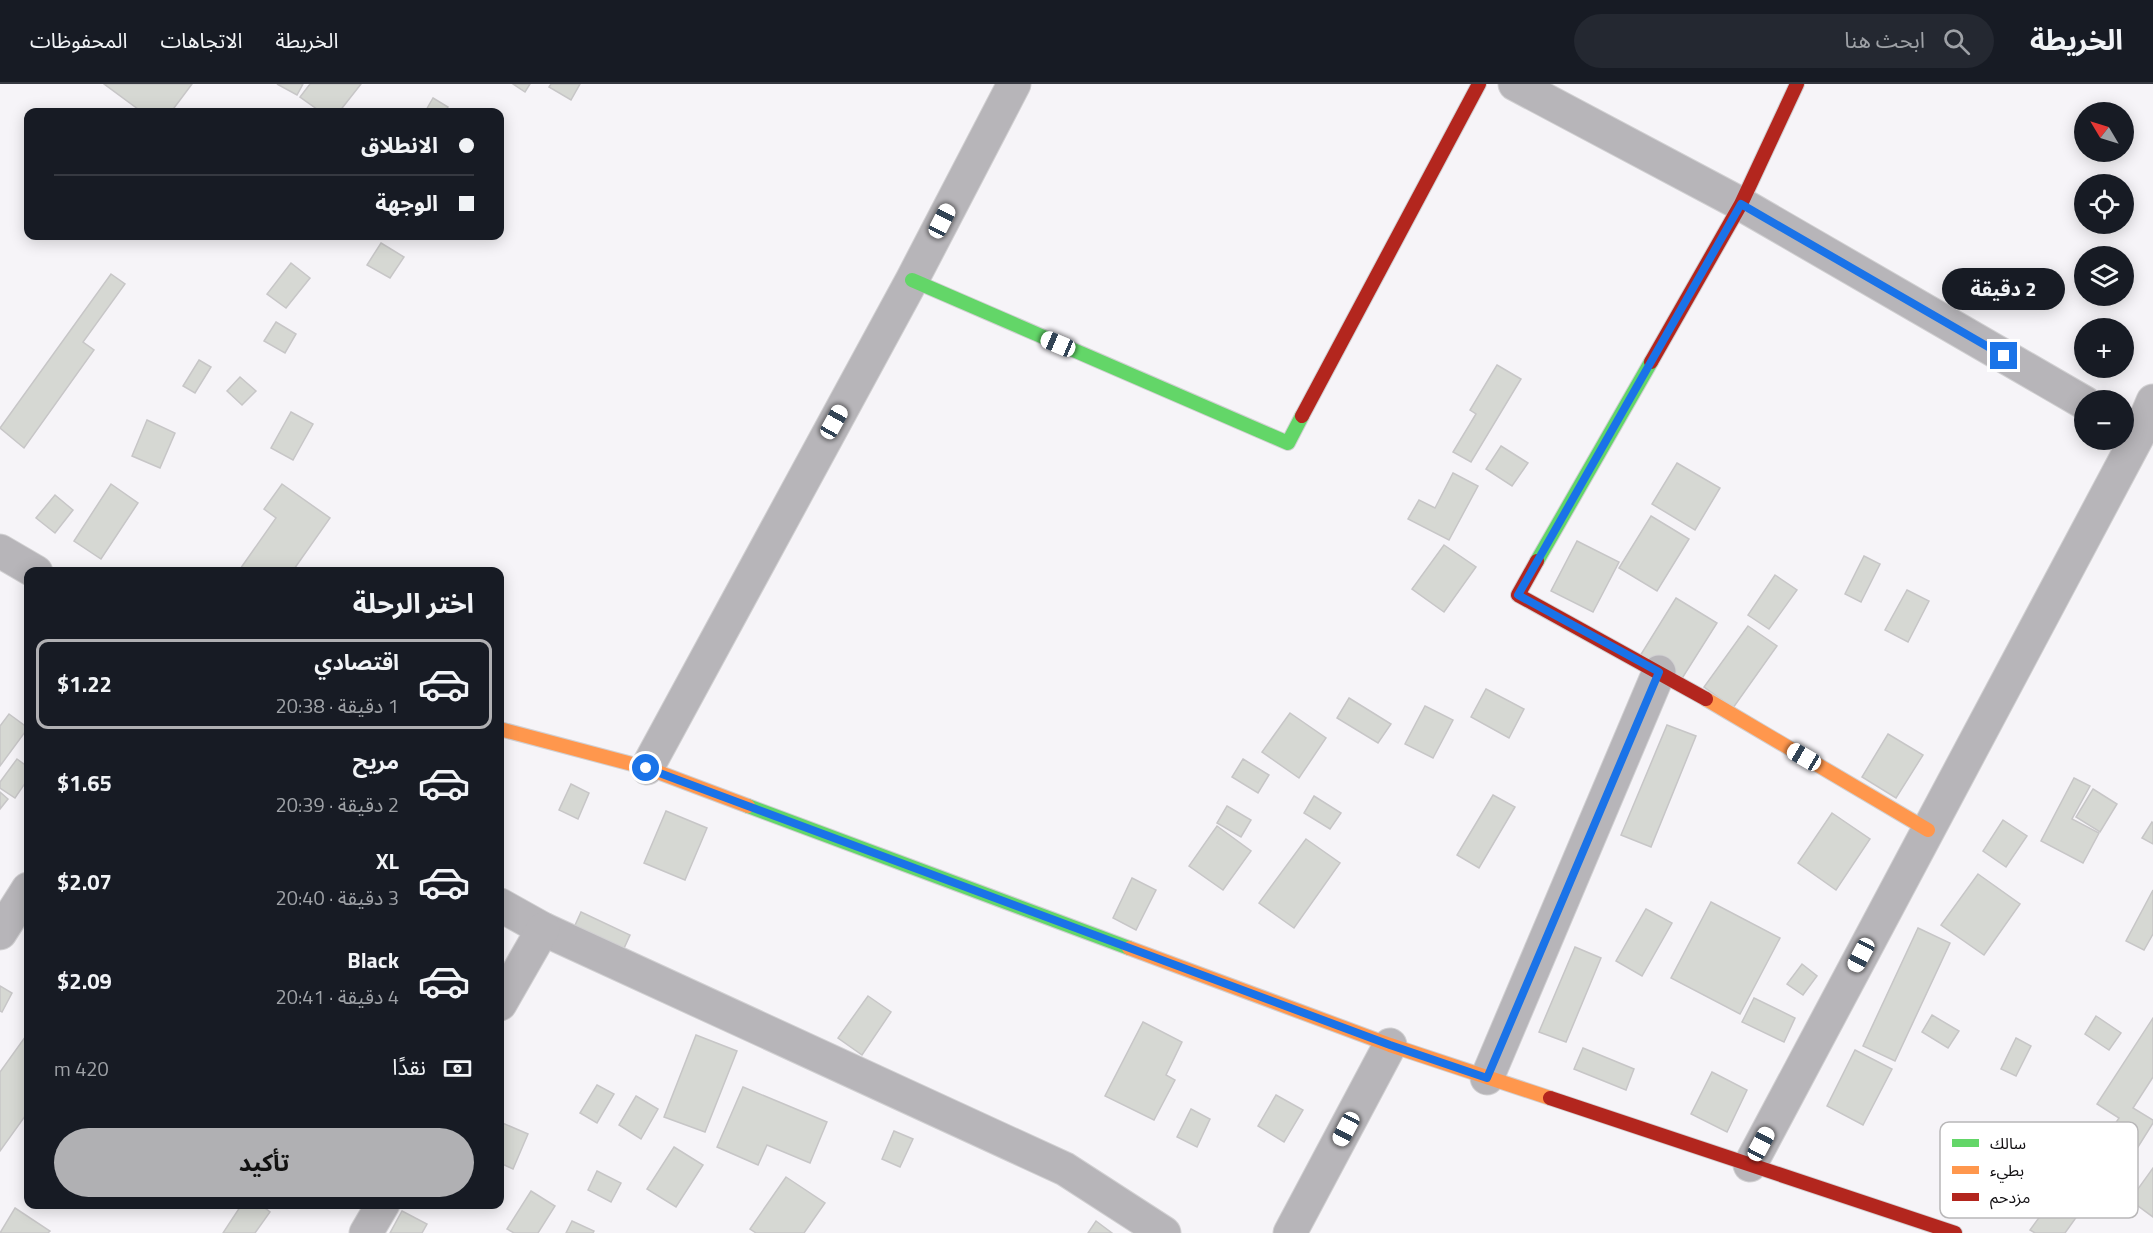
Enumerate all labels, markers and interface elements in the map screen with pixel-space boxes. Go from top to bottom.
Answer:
search box [1574,14,1994,68]
text: الخريطة [2030,18,2123,61]
text: ابحث هنا [1844,23,1925,57]
text: المحفوظات [30,24,127,56]
text: الاتجاهات [160,24,242,56]
text: الخريطة [275,24,338,56]
icon: search [1940,25,1973,58]
north arrow [2074,102,2134,162]
map controls [2074,102,2134,450]
text: الانطلاق [361,128,438,162]
button: locate [2074,174,2134,234]
text: الوجهة [375,186,438,220]
car [926,201,958,241]
button: layers [2074,246,2134,306]
callout: 2 دقيقة [1942,269,2066,311]
text: 2 دقيقة [1971,273,2036,304]
button: + [2074,318,2134,378]
car [1038,329,1078,359]
route end [1990,342,2017,369]
button: − [2074,390,2134,450]
car [817,402,851,442]
text: اختر الرحلة [353,582,474,623]
text: اقتصادي [314,645,399,679]
icon: car [417,657,471,711]
text: $1.22 [57,667,112,701]
text: 1 دقيقة · 20:38 [276,690,399,721]
car [1784,740,1824,774]
text: مريح [353,744,399,778]
route start [632,754,659,781]
icon: car [417,756,471,810]
text: $1.65 [57,766,112,800]
text: 2 دقيقة · 20:39 [276,789,399,820]
text: XL [376,844,399,878]
icon: car [417,855,471,909]
text: $2.07 [57,865,112,899]
text: 3 دقيقة · 20:40 [276,882,399,913]
car [1845,935,1877,975]
text: Black [347,943,399,977]
icon: car [417,954,471,1008]
text: $2.09 [57,964,112,998]
text: 4 دقيقة · 20:41 [276,981,399,1012]
text: نقدًا [392,1050,426,1084]
icon: cash [441,1052,474,1085]
text: 420 m [54,1053,109,1084]
car [1330,1109,1362,1149]
legend [1940,1122,2138,1218]
car [1745,1124,1777,1164]
button: تأكيد [54,1128,474,1197]
text: سالك [1990,1131,2026,1155]
text: بطيء [1990,1158,2024,1183]
text: مزدحم [1990,1185,2030,1210]

